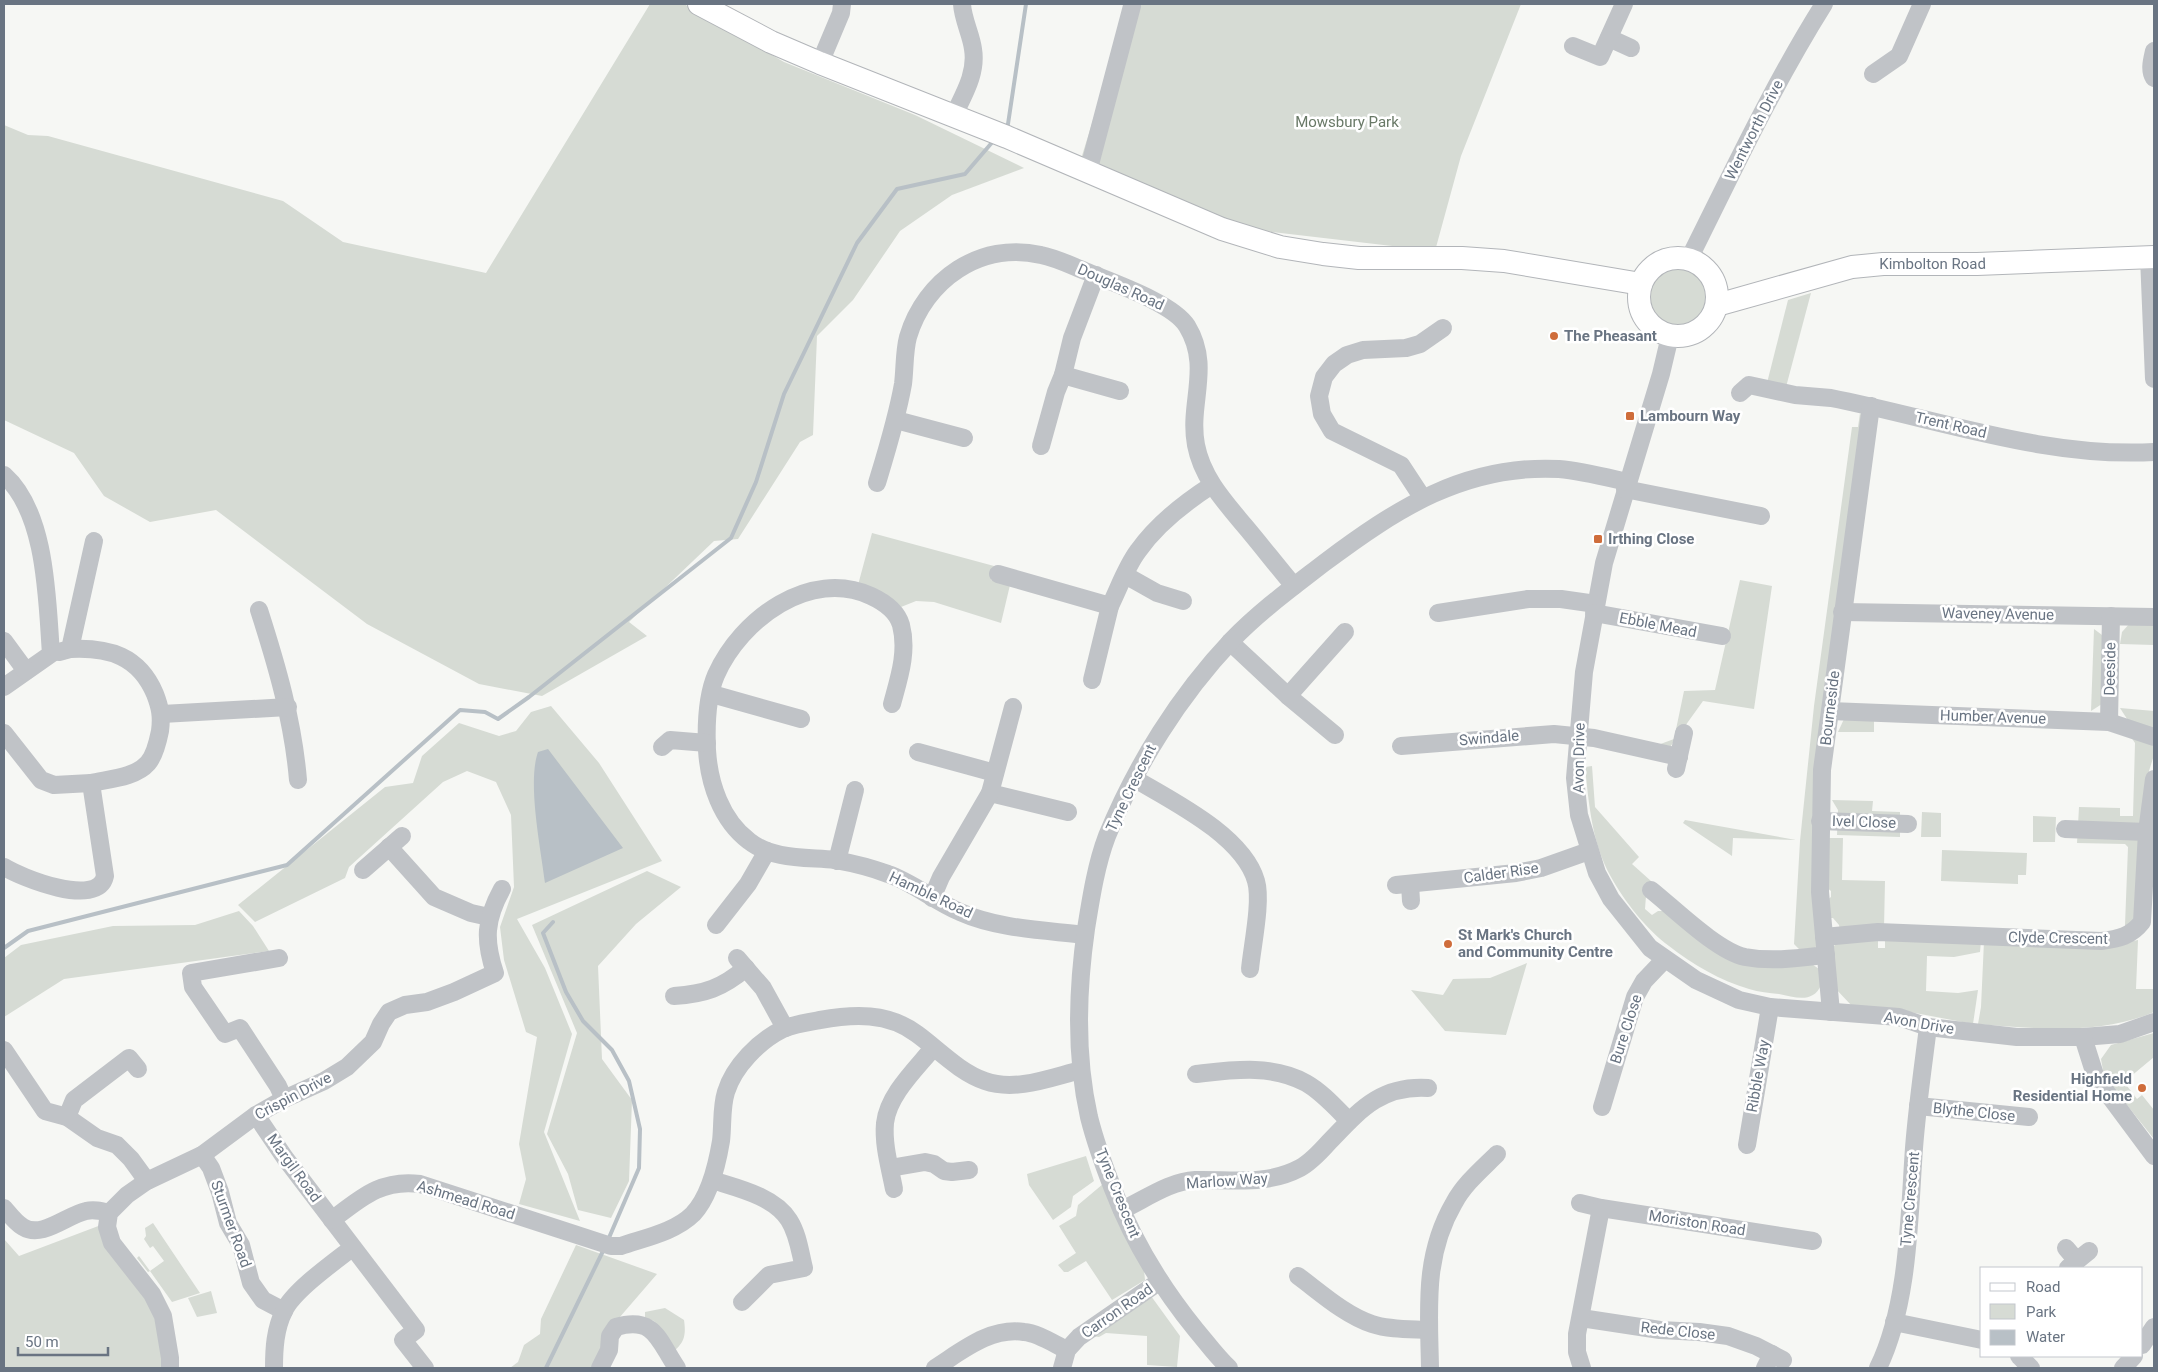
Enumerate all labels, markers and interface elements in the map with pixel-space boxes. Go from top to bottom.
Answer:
street label: Wentworth Drive [1721,77,1787,183]
park label: Mowsbury Park [1295,113,1399,131]
street label: Kimbolton Road [1879,255,1986,273]
street label: Douglas Road [1075,260,1167,314]
place label: The Pheasant [1564,327,1657,345]
marker: The Pheasant [1548,330,1560,342]
place label: Lambourn Way [1640,407,1741,425]
street label: Trent Road [1914,408,1988,442]
marker: Lambourn Way [1624,410,1636,422]
place label: Irthing Close [1608,530,1694,548]
marker: Irthing Close [1592,533,1604,545]
street label: Waveney Avenue [1942,604,2054,624]
street label: Ebble Mead [1618,609,1698,641]
street label: Deeside [2101,642,2119,696]
street label: Bourneside [1816,669,1844,746]
street label: Humber Avenue [1940,706,2047,728]
street label: Avon Drive [1569,722,1589,794]
street label: Swindale [1458,726,1520,750]
street label: Tyne Crescent [1102,741,1160,835]
street label: Ivel Close [1832,812,1896,832]
street label: Calder Rise [1462,859,1540,887]
street label: Hamble Road [886,868,976,922]
place label: St Mark's Church and Community Centre [1458,926,1613,961]
street label: Clyde Crescent [2008,928,2108,948]
marker: St Mark's Church and Community Centre [1442,938,1454,950]
street label: Bure Close [1606,992,1646,1066]
street label: Avon Drive [1883,1008,1955,1038]
street label: Ribble Way [1743,1038,1773,1114]
street label: Crispin Drive [252,1068,334,1124]
place label: Highfield Residential Home [2013,1070,2132,1105]
marker: Highfield Residential Home [2136,1082,2148,1094]
street label: Blythe Close [1932,1099,2016,1125]
street label: Margil Road [263,1130,325,1206]
street label: Tyne Crescent [1092,1146,1144,1240]
street label: Tyne Crescent [1897,1151,1923,1247]
street label: Marlow Way [1186,1169,1268,1193]
street label: Ashmead Road [415,1177,517,1223]
street label: Sturmer Road [207,1178,255,1270]
street label: Moriston Road [1647,1206,1747,1240]
legend [1980,1267,2143,1357]
text: Road [2026,1278,2060,1296]
street label: Carron Road [1078,1280,1156,1342]
text: Park [2026,1303,2057,1321]
street label: Rede Close [1640,1318,1716,1344]
scale bar [18,1324,108,1356]
text: Water [2026,1328,2065,1346]
text: 50 m [25,1333,59,1351]

